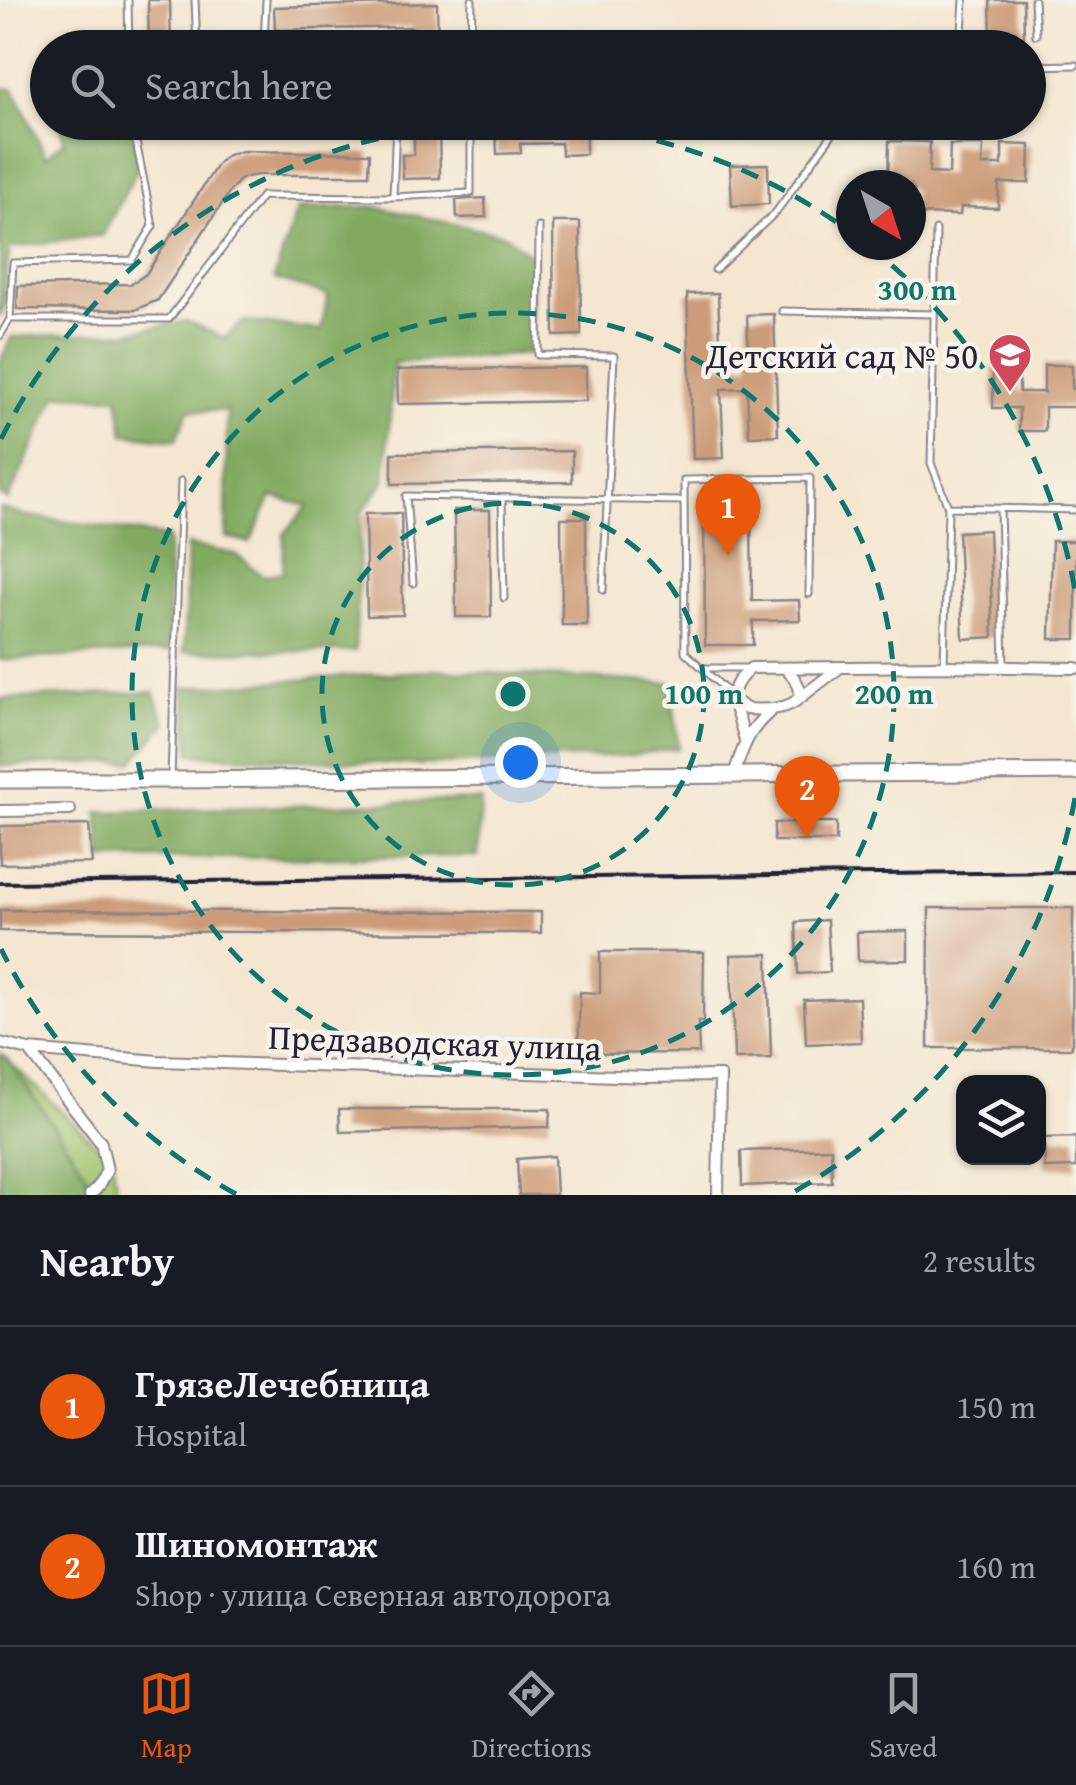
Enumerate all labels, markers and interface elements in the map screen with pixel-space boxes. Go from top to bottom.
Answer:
search box [30,30,1046,140]
text: Search here [145,57,333,113]
icon: search [65,58,120,113]
north arrow [836,170,926,260]
text: 300 m [878,267,957,311]
place label: Детский сад № 50 [705,330,978,381]
school or university icon: Детский сад № 50 [987,332,1033,393]
pin: 1 [696,474,760,556]
text: 100 m [665,671,744,715]
text: 200 m [855,671,934,715]
centre of rings [495,676,531,712]
your location [495,737,546,788]
pin: 2 [774,756,840,838]
street label: Предзаводская улица [268,1011,603,1073]
map controls [956,1075,1046,1165]
button: layers [956,1075,1046,1165]
text: Nearby [40,1230,174,1291]
text: 2 results [923,1237,1036,1284]
text: ГрязеЛечебница [135,1355,430,1411]
text: 1 [64,1383,81,1430]
text: 150 m [957,1383,1036,1430]
text: Hospital [135,1411,247,1458]
text: Шиномонтаж [135,1515,378,1571]
text: 2 [64,1543,81,1590]
text: 160 m [957,1543,1036,1590]
text: Shop · улица Северная автодорога [135,1571,611,1618]
tab: Map [139,1666,194,1767]
tab: Directions [471,1666,592,1767]
tab: Saved [869,1666,937,1767]

